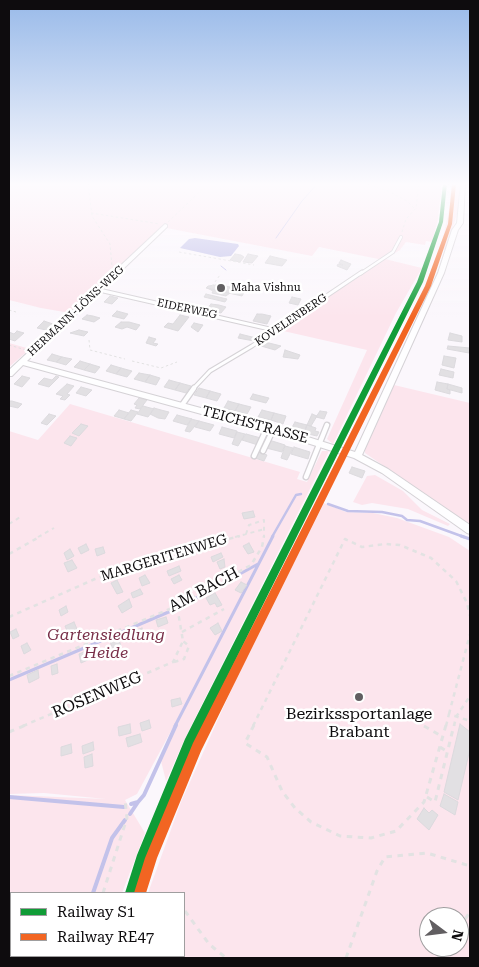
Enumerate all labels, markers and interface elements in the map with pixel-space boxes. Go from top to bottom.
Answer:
street label: HERMANN-LÖNS-WEG [25,263,127,359]
place label: Maha Vishnu [231,281,301,295]
marker: Maha Vishnu [215,282,227,294]
street label: KOVELENBERG [253,291,329,349]
street label: EIDERWEG [156,296,218,322]
street label: TEICHSTRASSE [200,403,310,447]
street label: MARGERITENWEG [99,531,229,585]
street label: AM BACH [166,564,242,616]
park label: Gartensiedlung Heide [47,625,165,663]
street label: ROSENWEG [49,668,145,722]
marker: Bezirkssportanlage Brabant [353,691,365,703]
place label: Bezirkssportanlage Brabant [286,704,432,742]
legend [10,892,185,957]
text: Railway S1 [57,903,135,921]
north arrow [419,907,469,957]
text: Railway RE47 [57,928,154,946]
text: N [448,928,467,943]

